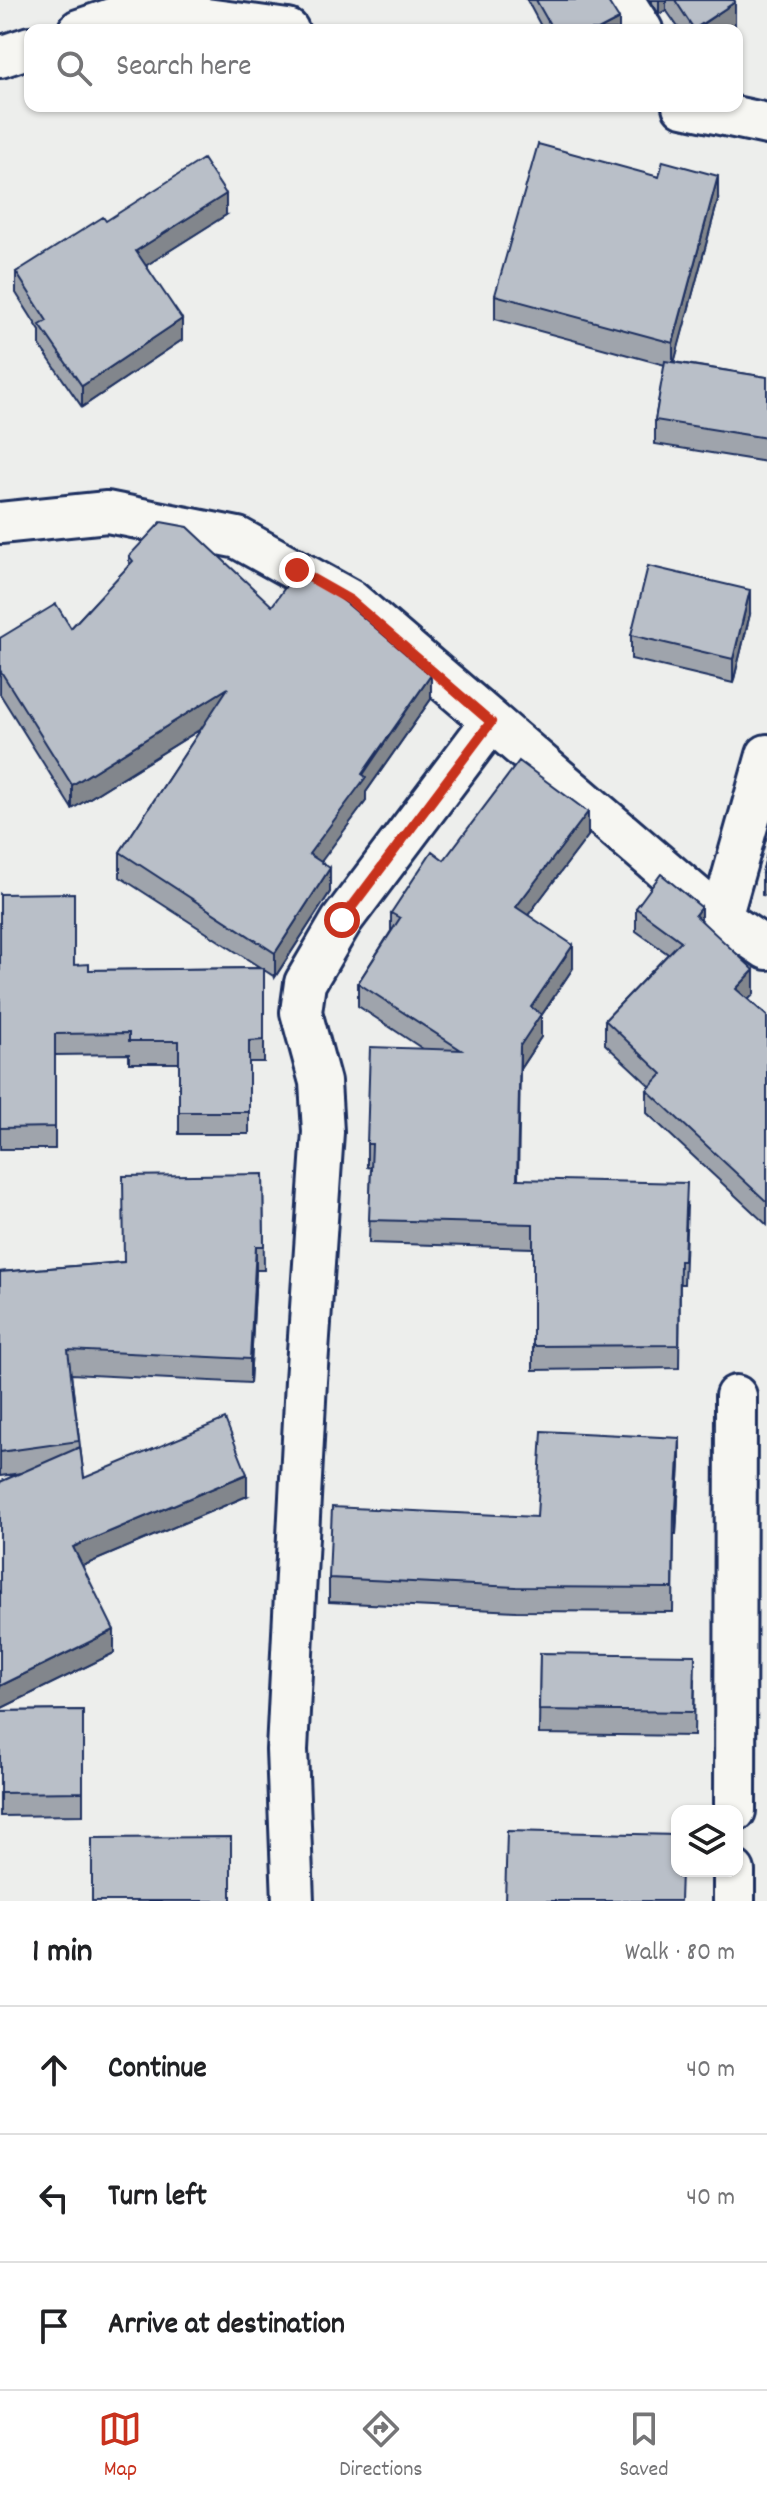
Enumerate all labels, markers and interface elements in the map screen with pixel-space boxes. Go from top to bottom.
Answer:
search box [24,24,743,112]
icon: search [52,46,96,90]
text: Search here [116,47,252,90]
route end [279,552,315,588]
route start [324,902,360,938]
map controls [671,1805,743,1877]
button: layers [671,1805,743,1877]
text: 1 min [32,1929,93,1978]
text: Walk · 80 m [625,1935,735,1972]
icon: ahead [32,2048,76,2092]
text: Continue [108,2049,207,2092]
text: 40 m [686,2052,735,2089]
icon: left [32,2176,76,2220]
text: Turn left [108,2177,207,2220]
text: 40 m [686,2180,735,2217]
icon: arrive [32,2304,76,2348]
text: Arrive at destination [108,2305,345,2348]
tab: Map [98,2407,142,2486]
tab: Directions [339,2407,423,2486]
tab: Saved [619,2407,669,2486]

